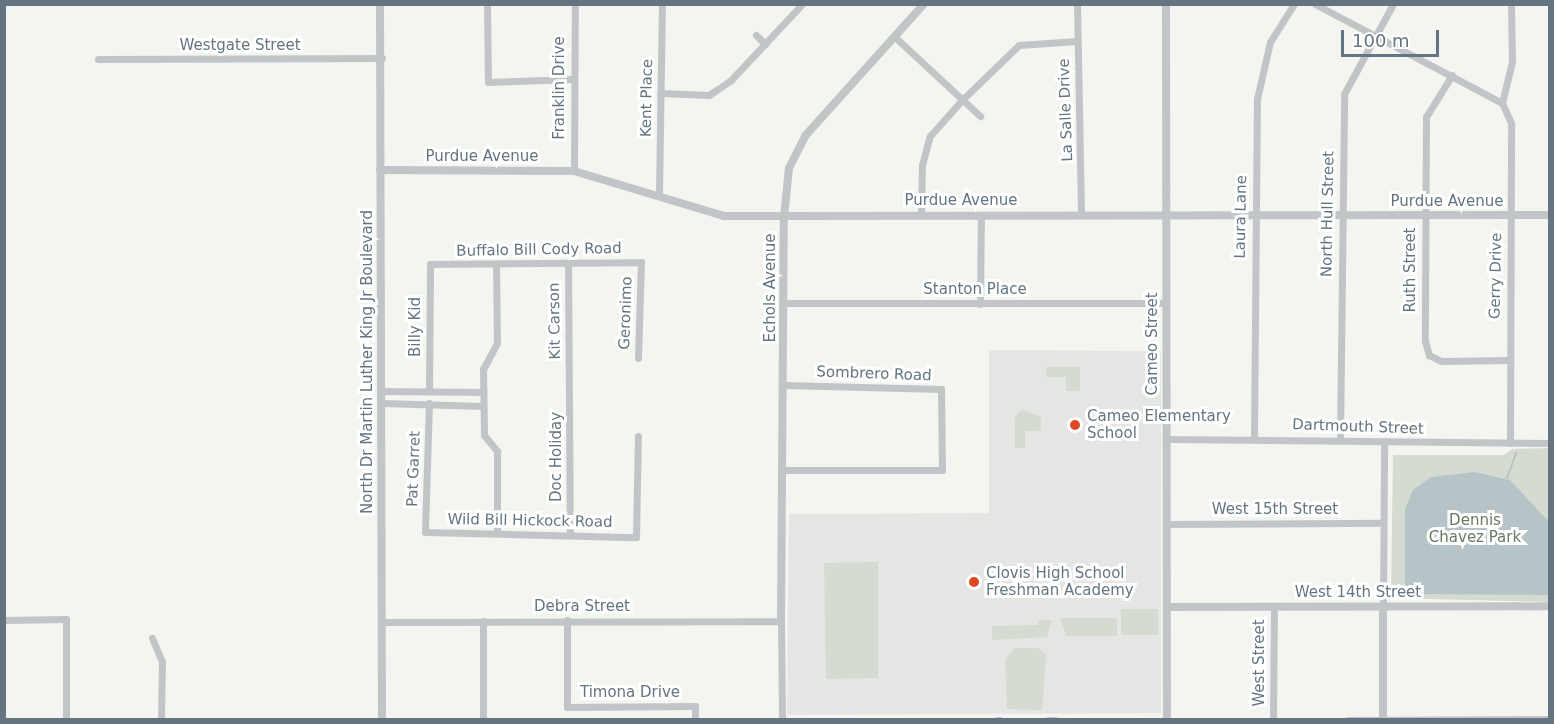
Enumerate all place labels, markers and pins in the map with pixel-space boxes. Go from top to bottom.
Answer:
place label: Cameo Elementary School [1087,407,1231,442]
marker: Cameo Elementary School [1068,418,1082,432]
place label: Clovis High School Freshman Academy [986,564,1134,599]
marker: Clovis High School Freshman Academy [967,575,981,589]

